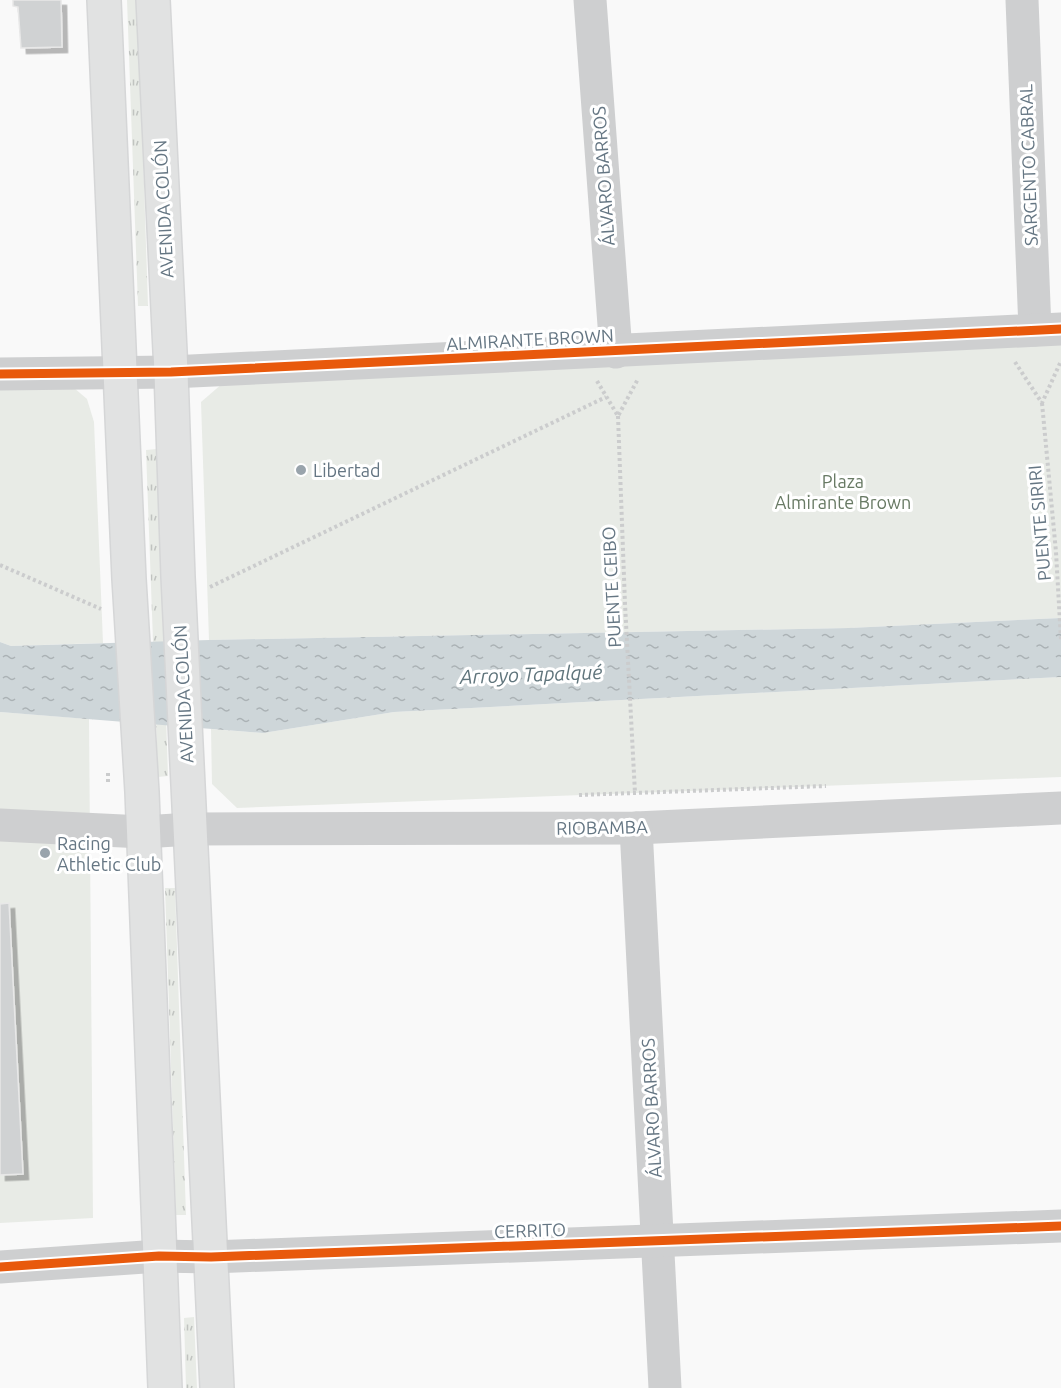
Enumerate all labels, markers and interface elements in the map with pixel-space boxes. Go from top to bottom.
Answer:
street label: SARGENTO CABRAL [1015,84,1041,246]
street label: ÁLVARO BARROS [587,106,618,246]
street label: AVENIDA COLÓN [148,139,177,279]
street label: ALMIRANTE BROWN [446,325,614,353]
place label: Libertad [313,460,381,480]
marker: Libertad [294,463,308,477]
street label: PUENTE SIRIRI [1024,464,1054,582]
park label: Plaza Almirante Brown [775,471,911,512]
street label: PUENTE CEIBO [598,526,624,648]
street label: AVENIDA COLÓN [168,624,197,764]
water label: Arroyo Tapalqué [458,660,603,688]
street label: RIOBAMBA [556,816,648,838]
place label: Racing Athletic Club [57,833,161,874]
marker: Racing Athletic Club [38,846,52,860]
street label: ÁLVARO BARROS [636,1038,665,1178]
street label: CERRITO [494,1219,566,1241]

